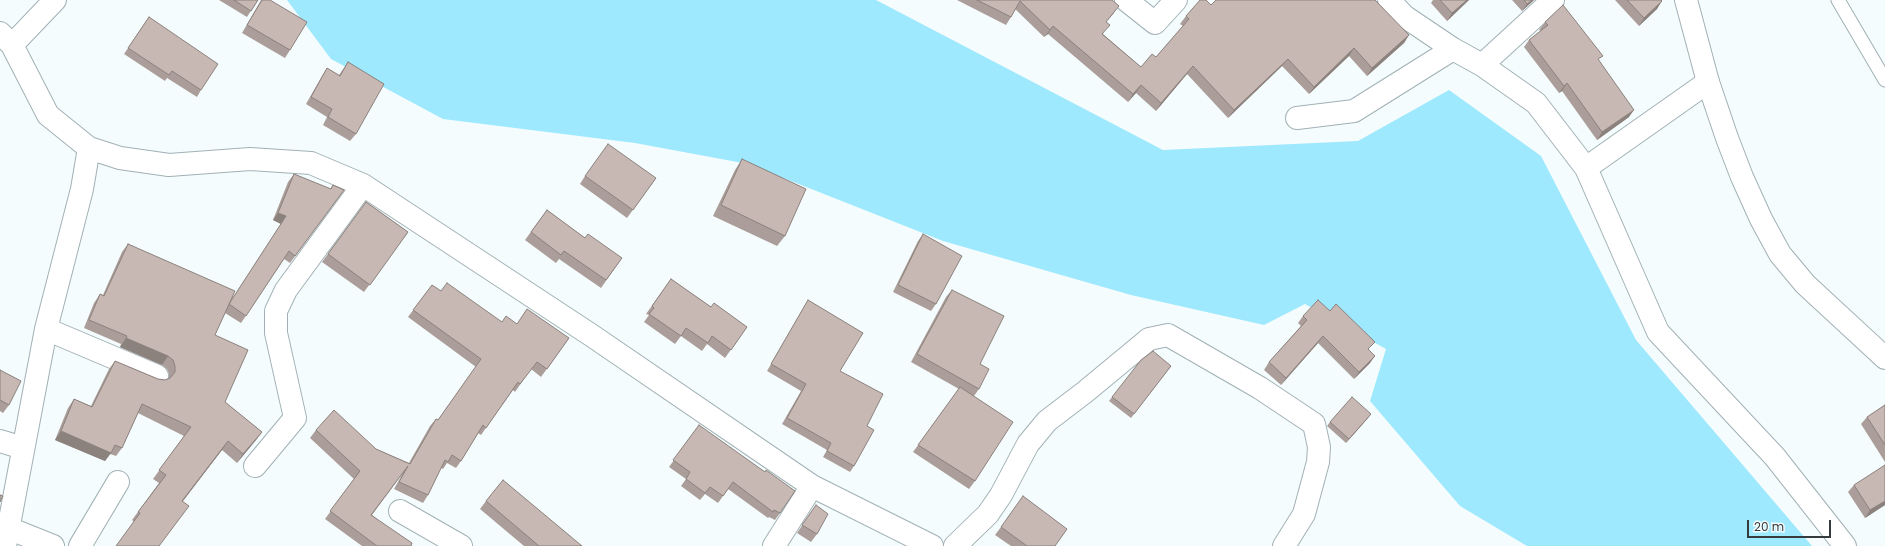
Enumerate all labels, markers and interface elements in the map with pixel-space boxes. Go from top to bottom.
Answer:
scale bar [1749,512,1833,538]
text: 20 m [1754,518,1784,535]

